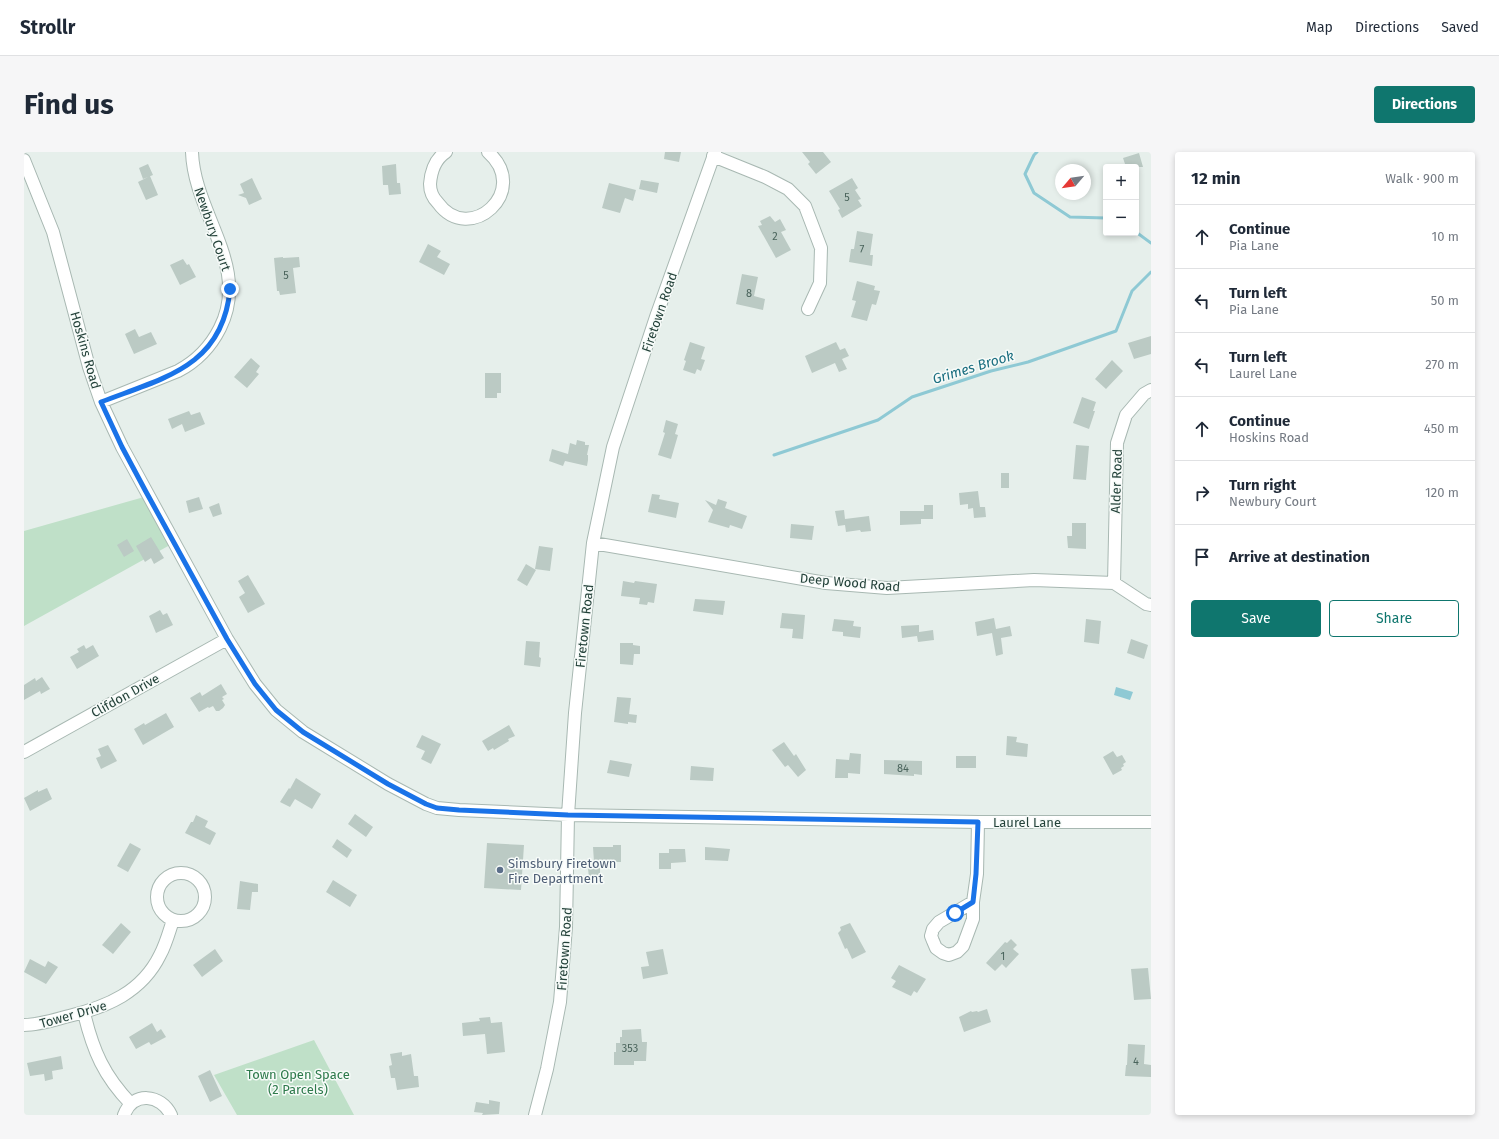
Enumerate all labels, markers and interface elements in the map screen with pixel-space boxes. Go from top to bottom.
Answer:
text: Strollr [20,16,75,39]
text: Map [1306,19,1333,36]
text: Directions [1355,19,1419,36]
text: Saved [1441,19,1479,36]
button: Directions [1374,86,1475,123]
text: Find us [24,88,114,121]
north arrow [1055,164,1091,200]
map controls [1103,164,1139,236]
button: + [1103,164,1139,200]
text: 12 min [1191,168,1241,189]
text: Walk · 900 m [1385,171,1459,186]
street label: Newbury Court [191,185,234,273]
house number: 5 [844,191,850,204]
button: − [1103,200,1139,236]
text: Continue [1229,220,1290,238]
icon: ahead [1191,226,1213,248]
text: 10 m [1432,229,1459,244]
house number: 2 [772,230,778,243]
text: Pia Lane [1229,238,1279,253]
house number: 7 [860,243,865,256]
house number: 5 [283,269,289,282]
street label: Firetown Road [639,270,680,354]
route end [221,280,239,298]
text: Turn left [1229,284,1287,302]
house number: 8 [746,287,752,300]
icon: left [1191,290,1213,312]
text: 50 m [1431,293,1459,308]
text: Pia Lane [1229,302,1279,317]
street label: Hoskins Road [67,310,104,391]
water label: Grimes Brook [930,347,1016,388]
text: Turn left [1229,348,1287,366]
icon: left [1191,354,1213,376]
text: 270 m [1425,357,1459,372]
text: Laurel Lane [1229,366,1297,381]
text: Continue [1229,412,1290,430]
icon: ahead [1191,418,1213,440]
text: 450 m [1424,421,1459,436]
text: Hoskins Road [1229,430,1309,445]
street label: Alder Road [1108,449,1125,514]
text: Turn right [1229,476,1296,494]
icon: right [1191,482,1213,504]
text: 120 m [1425,485,1459,500]
text: Newbury Court [1229,494,1316,509]
icon: arrive [1191,546,1213,568]
text: Arrive at destination [1229,548,1370,566]
street label: Deep Wood Road [799,571,901,594]
street label: Firetown Road [573,584,596,668]
button: Save [1191,600,1321,637]
button: Share [1329,600,1459,637]
street label: Clifdon Drive [88,671,162,720]
house number: 84 [897,762,909,775]
street label: Laurel Lane [993,815,1061,830]
place label: Simsbury Firetown Fire Department [508,856,616,886]
marker: Simsbury Firetown Fire Department [495,865,505,875]
route start [946,904,964,922]
street label: Firetown Road [554,907,575,991]
house number: 1 [1001,950,1005,963]
street label: Tower Drive [38,998,108,1031]
house number: 353 [622,1042,638,1055]
house number: 4 [1133,1055,1139,1068]
park label: Town Open Space (2 Parcels) [246,1067,350,1097]

